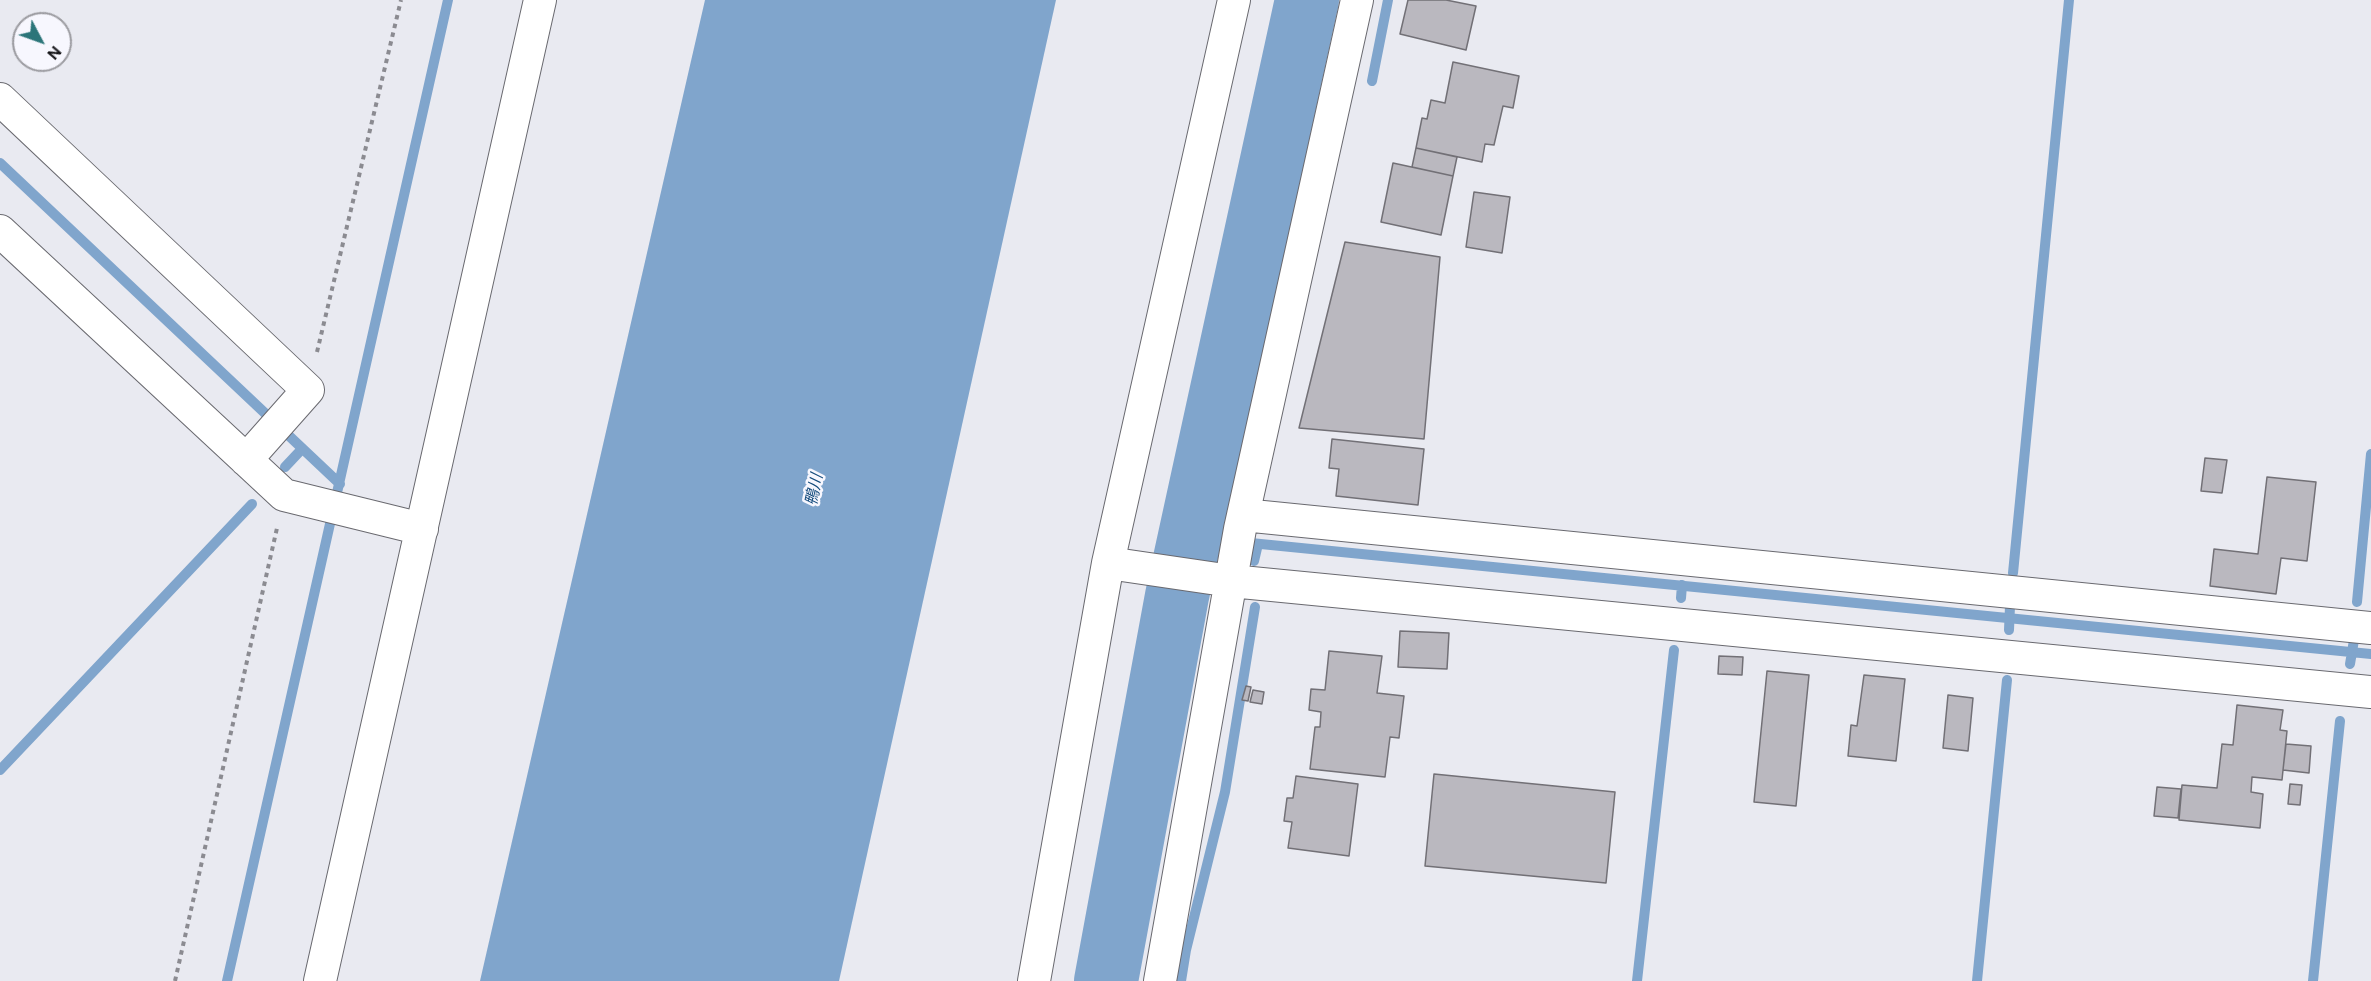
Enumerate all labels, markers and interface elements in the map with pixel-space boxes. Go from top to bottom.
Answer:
north arrow [12,12,72,72]
text: N [43,42,66,64]
water label: 鴨川 [802,472,828,508]

